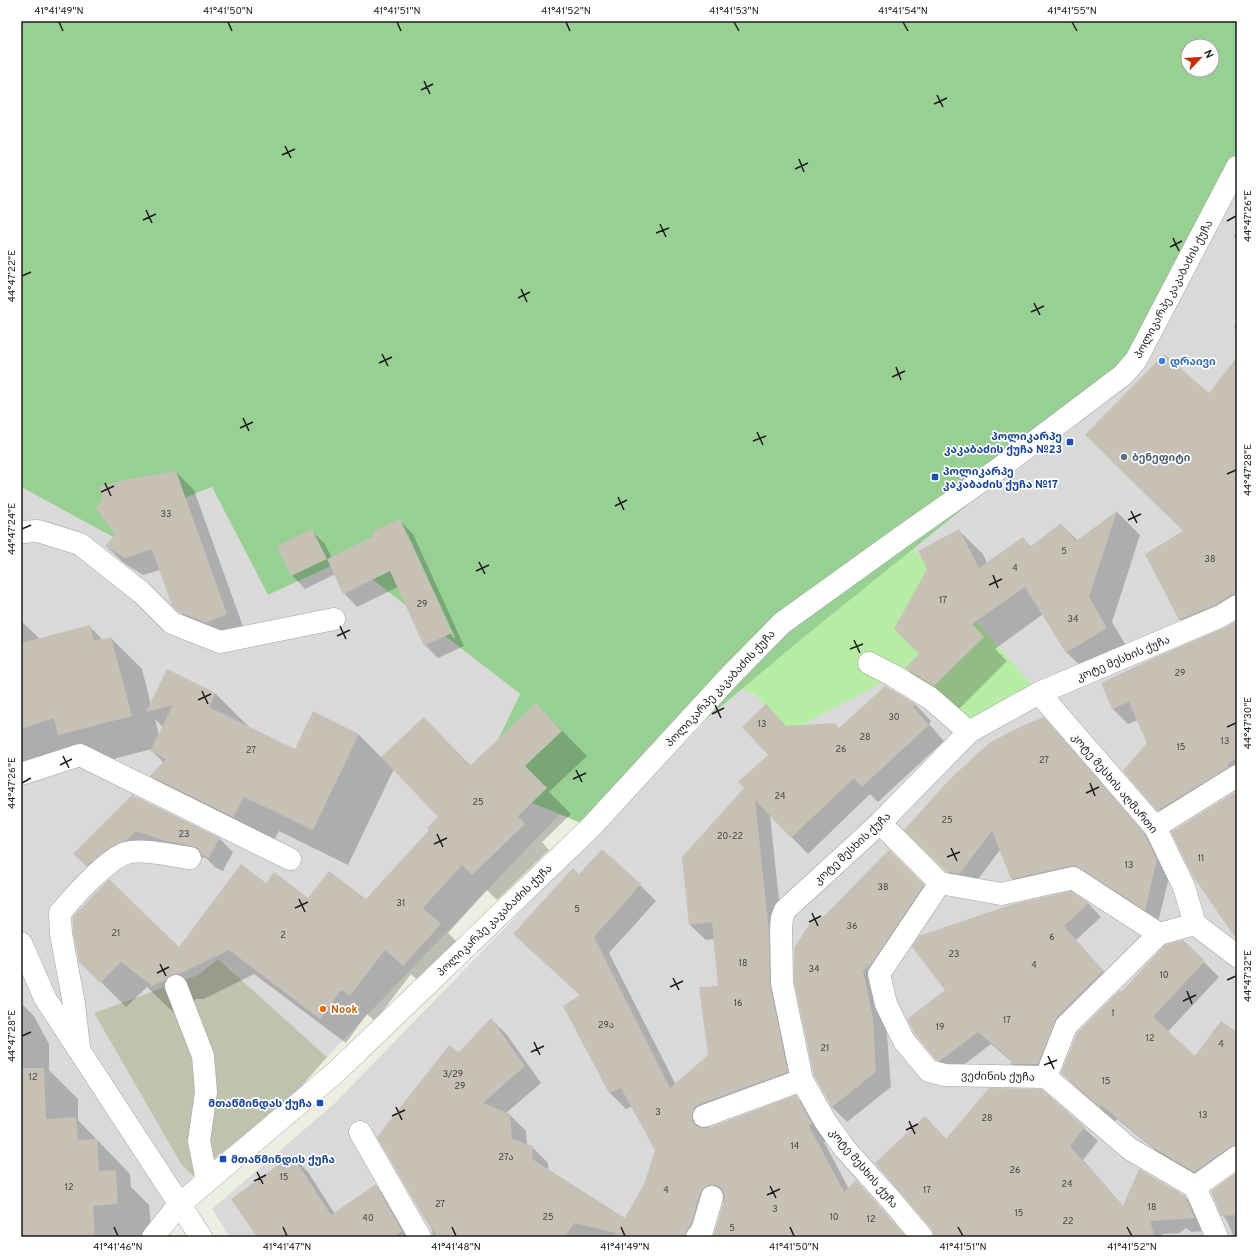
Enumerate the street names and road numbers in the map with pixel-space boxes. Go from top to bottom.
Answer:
street label: პოლიკარპე კაკაბაძის ქუჩა [1131,218,1216,361]
street label: პოლიკარპე კაკაბაძის ქუჩა [663,627,779,750]
street label: კოტე მესხის ქუჩა [1075,633,1172,685]
street label: კოტე მესხის აღმართი [1068,731,1160,837]
street label: კოტე მესხის ქუჩა [811,810,894,888]
street label: პოლიკარპე კაკაბაძის ქუჩა [434,862,555,980]
street label: ვეძინის ქუჩა [961,1069,1035,1085]
street label: კოტე მესხის ქუჩა [826,1126,901,1211]

